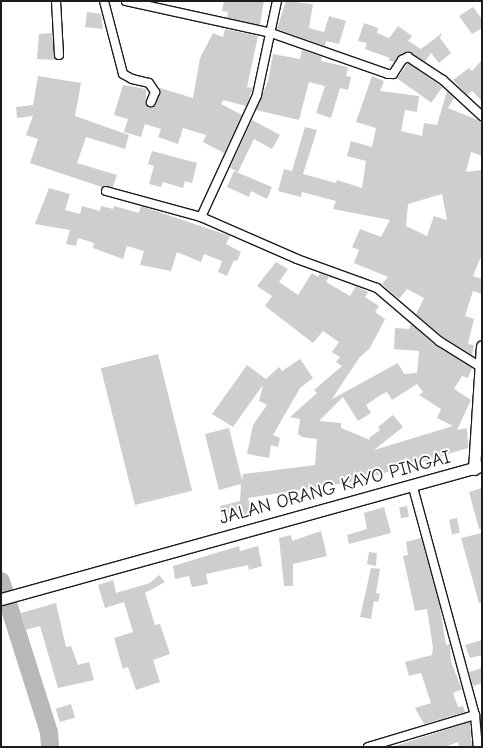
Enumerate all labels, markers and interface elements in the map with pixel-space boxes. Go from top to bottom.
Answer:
street label: JALAN ORANG KAYO PINGAI [217,446,453,530]

